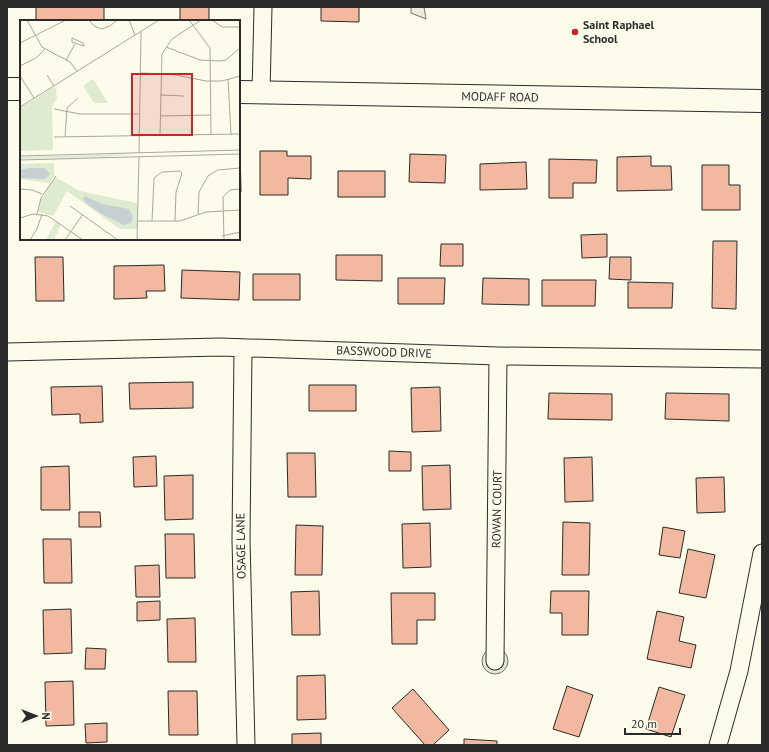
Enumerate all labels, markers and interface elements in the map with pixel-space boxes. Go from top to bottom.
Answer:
place label: Saint Raphael School [583,17,655,46]
inset map [20,20,240,240]
marker: Saint Raphael School [570,27,580,37]
street label: MODAFF ROAD [461,88,539,105]
street label: BASSWOOD DRIVE [336,342,432,361]
street label: ROWAN COURT [488,469,505,548]
street label: OSAGE LANE [232,513,249,579]
north arrow [16,696,56,736]
scale bar [625,710,680,736]
text: N [39,712,53,720]
text: 20 m [631,716,657,731]

